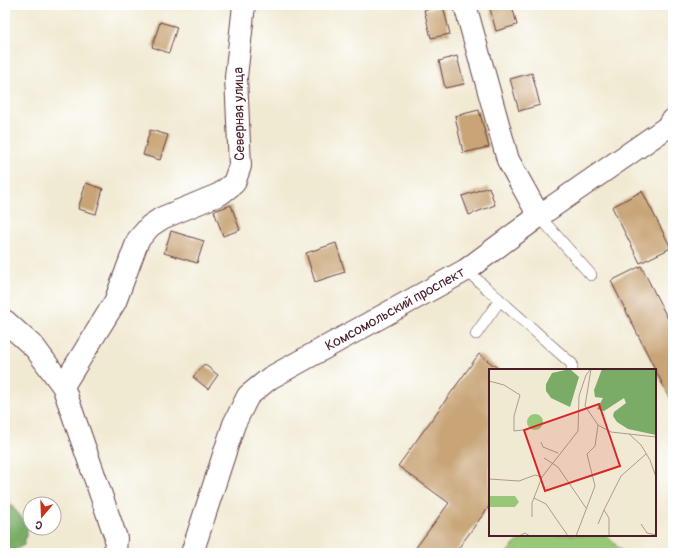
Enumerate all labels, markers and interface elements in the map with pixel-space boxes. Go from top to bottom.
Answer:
street label: Северная улица [230,67,248,161]
street label: Комсомольский проспект [322,264,468,354]
inset map [489,369,656,536]
north arrow [22,496,62,536]
text: С [33,518,44,532]

